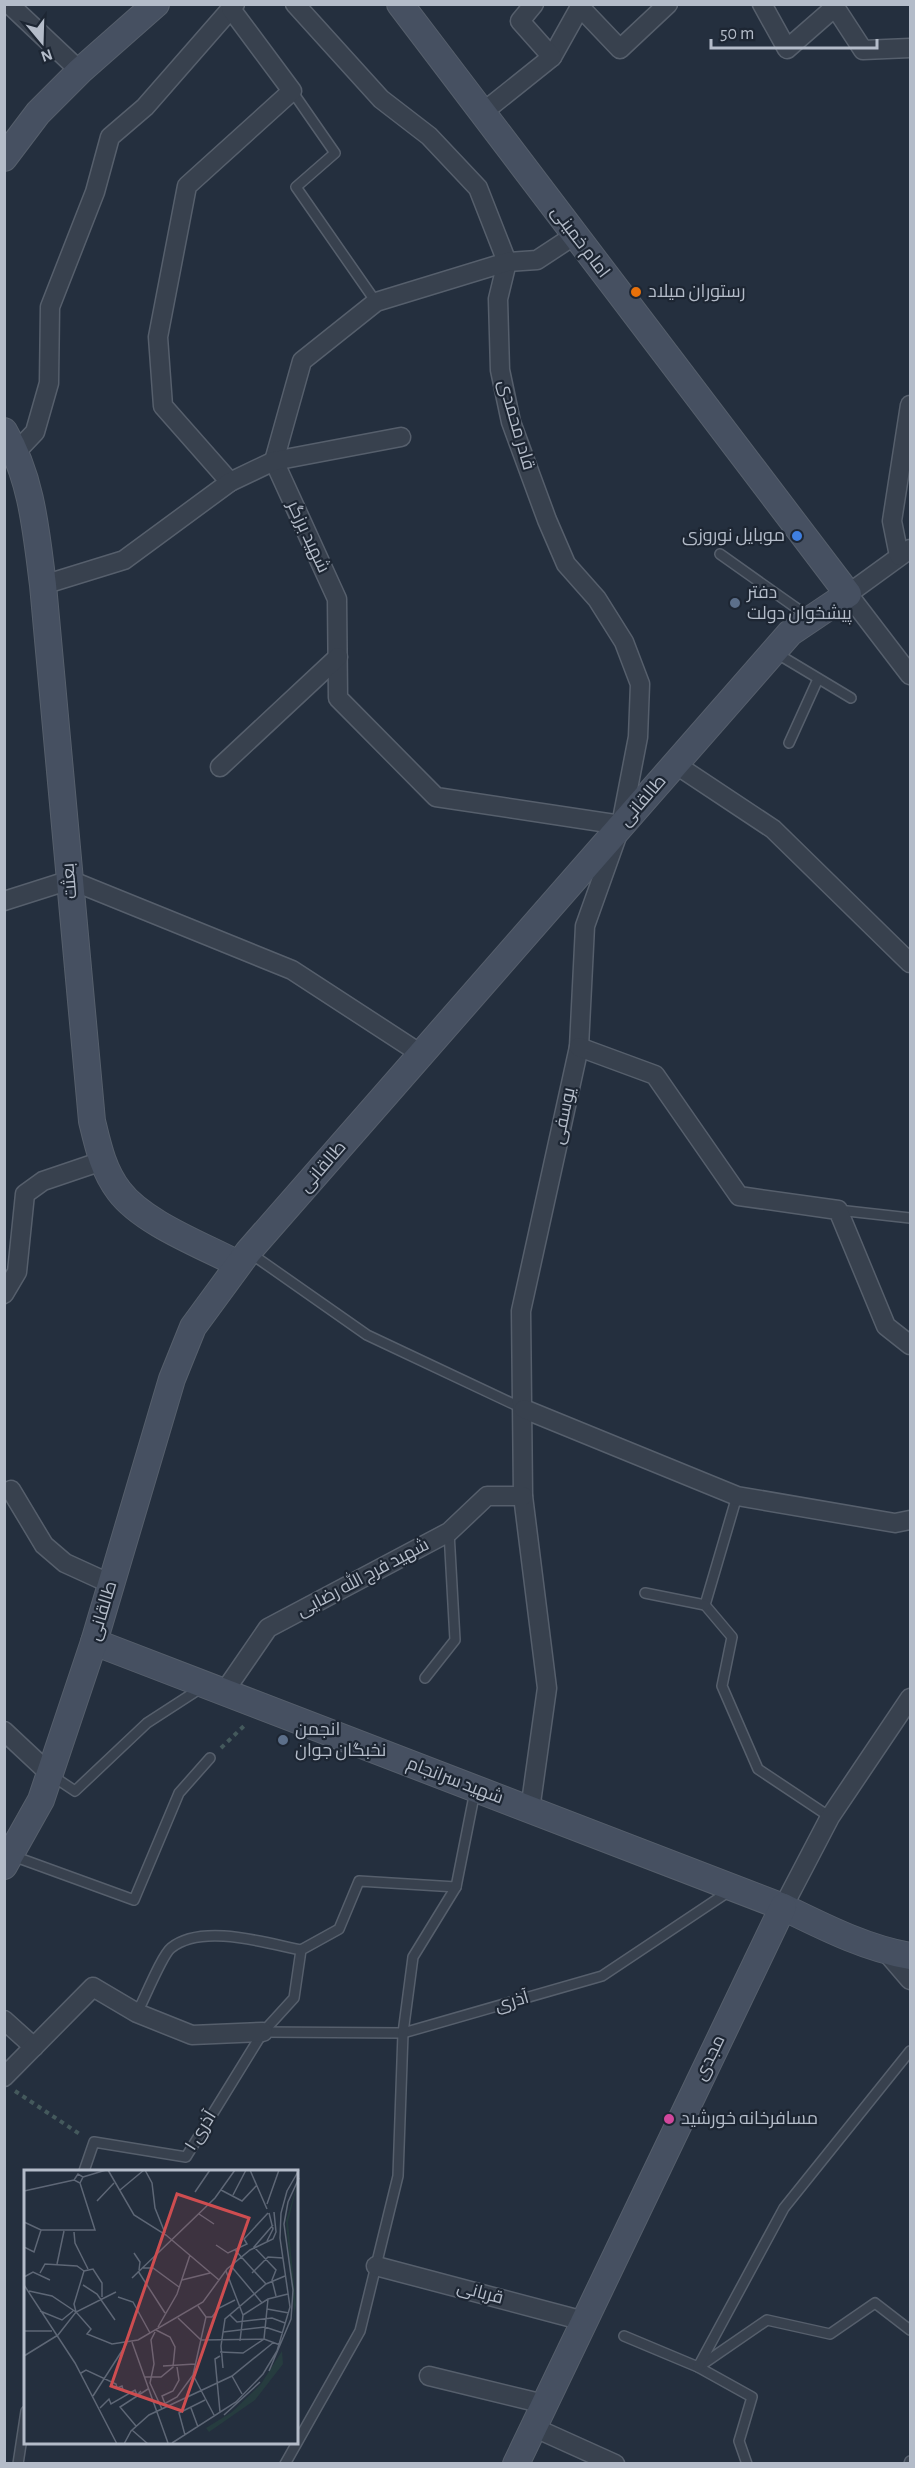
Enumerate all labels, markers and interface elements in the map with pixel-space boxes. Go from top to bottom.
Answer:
north arrow [12,12,72,72]
scale bar [711,12,878,50]
text: 50 m [720,25,754,43]
text: N [39,46,54,65]
street label: امام خمینی [546,203,613,282]
place label: رستوران میلاد [648,283,745,302]
marker: رستوران میلاد [629,285,643,299]
street label: قادر محمدی [494,378,537,472]
street label: شهید برزگر [282,497,333,576]
place label: موبایل نوروزی [682,527,785,546]
marker: موبایل نوروزی [790,529,804,543]
place label: دفتر پیشخوان دولت [746,584,852,625]
marker: دفتر پیشخوان دولت [728,596,742,610]
street label: طالقانی [616,772,671,831]
street label: بعثت [58,862,81,900]
street label: یوسفی [549,1086,580,1146]
street label: طالقانی [296,1138,351,1197]
street label: شهید فرج الله رضایی [292,1532,433,1622]
street label: طالقانی [85,1579,122,1643]
place label: انجمن نخبگان جوان [295,1721,386,1761]
marker: انجمن نخبگان جوان [276,1733,290,1747]
street label: شهید سرانجام [404,1753,506,1809]
street label: آذری [492,1987,531,2016]
street label: مجدی [691,2032,730,2084]
street label: آذری ۱ [180,2107,221,2155]
place label: مسافرخانه خورشید [681,2109,818,2129]
marker: مسافرخانه خورشید [662,2112,676,2126]
inset map [24,2170,298,2444]
street label: قربانی [455,2278,505,2309]

